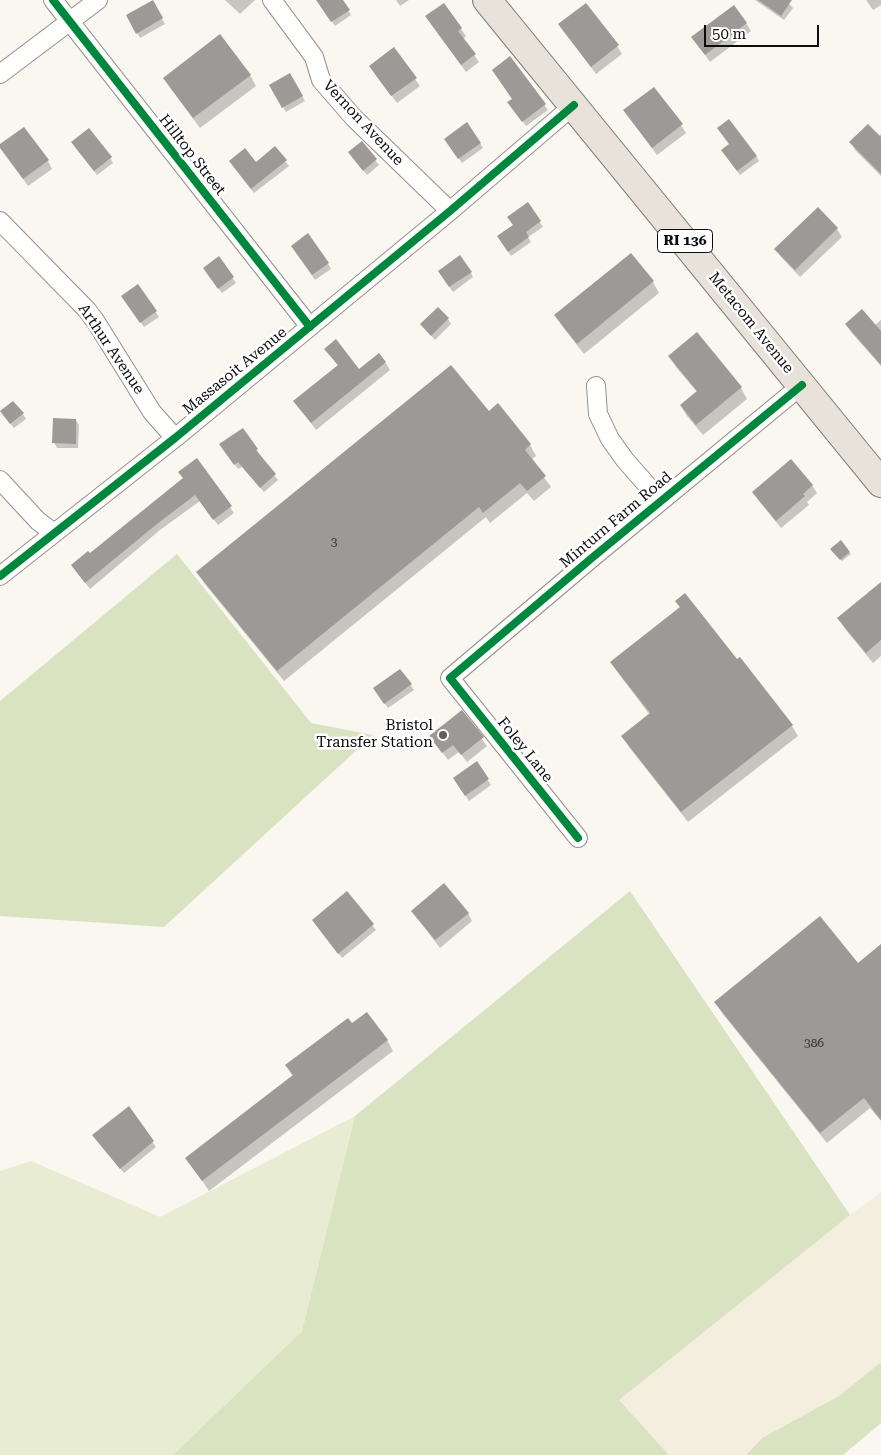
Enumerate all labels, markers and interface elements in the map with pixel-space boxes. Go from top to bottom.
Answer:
scale bar [706,15,821,47]
text: 50 m [712,25,746,43]
street label: Vernon Avenue [319,77,407,169]
street label: Hilltop Street [155,111,229,199]
road number: RI 136 [658,230,712,252]
street label: Metacom Avenue [705,269,797,377]
street label: Arthur Avenue [74,300,148,398]
street label: Massasoit Avenue [179,324,291,418]
street label: Minturn Farm Road [557,468,675,572]
house number: 3 [331,535,337,549]
street label: Foley Lane [493,714,557,786]
place label: Bristol Transfer Station [316,717,433,752]
marker: Bristol Transfer Station [437,729,449,741]
house number: 386 [804,1036,824,1050]

